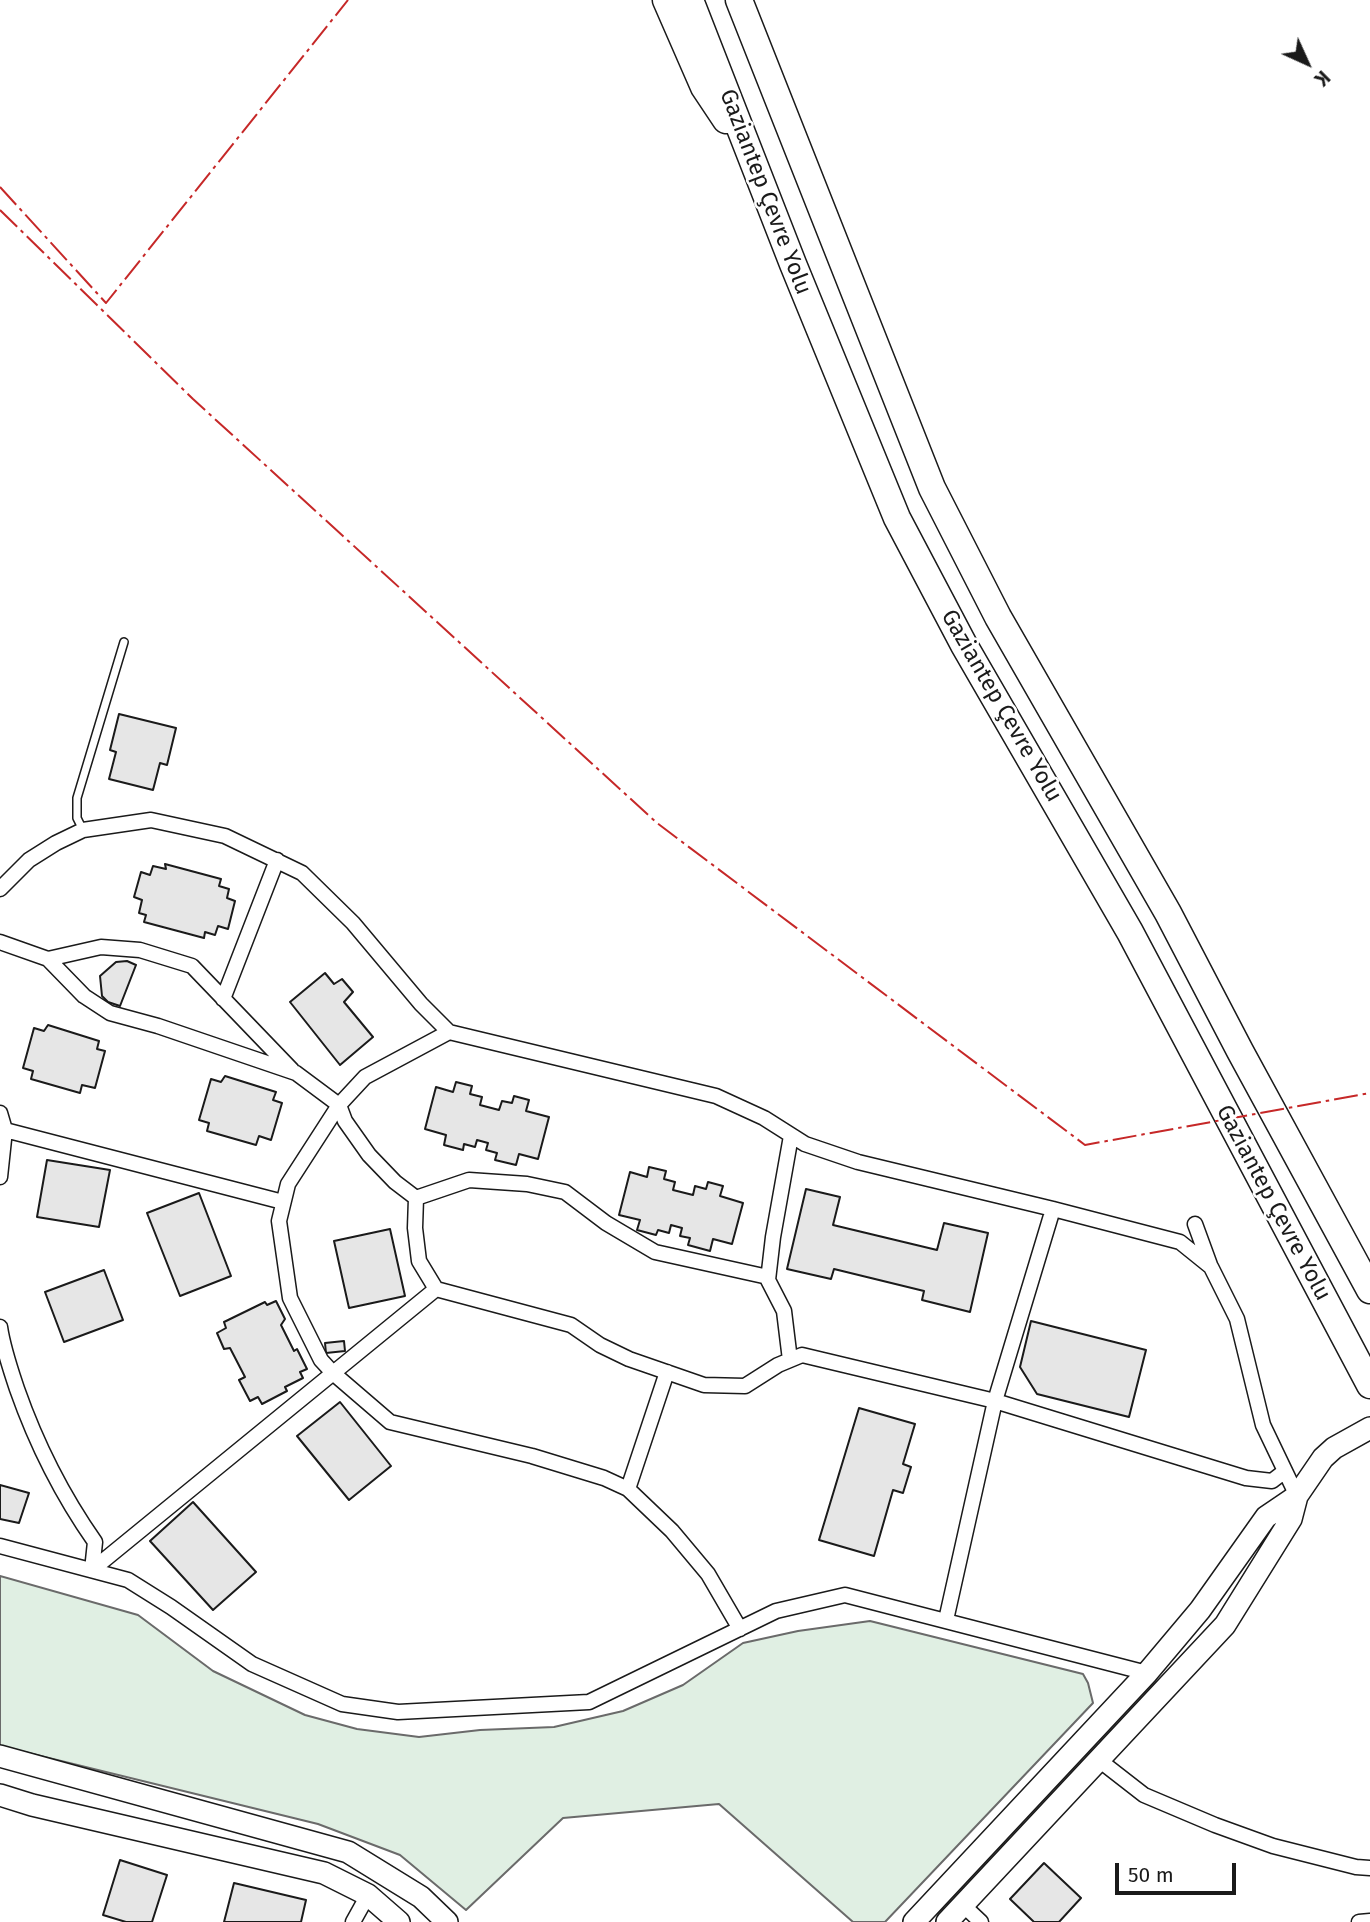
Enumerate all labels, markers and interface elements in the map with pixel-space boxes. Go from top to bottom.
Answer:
north arrow [1272,28,1342,98]
text: K [1310,66,1335,91]
street label: Gaziantep Çevre Yolu [713,85,817,299]
street label: Gaziantep Çevre Yolu [935,605,1067,807]
street label: Gaziantep Çevre Yolu [1210,1100,1336,1306]
scale bar [1118,1848,1239,1892]
text: 50 m [1128,1862,1174,1888]

